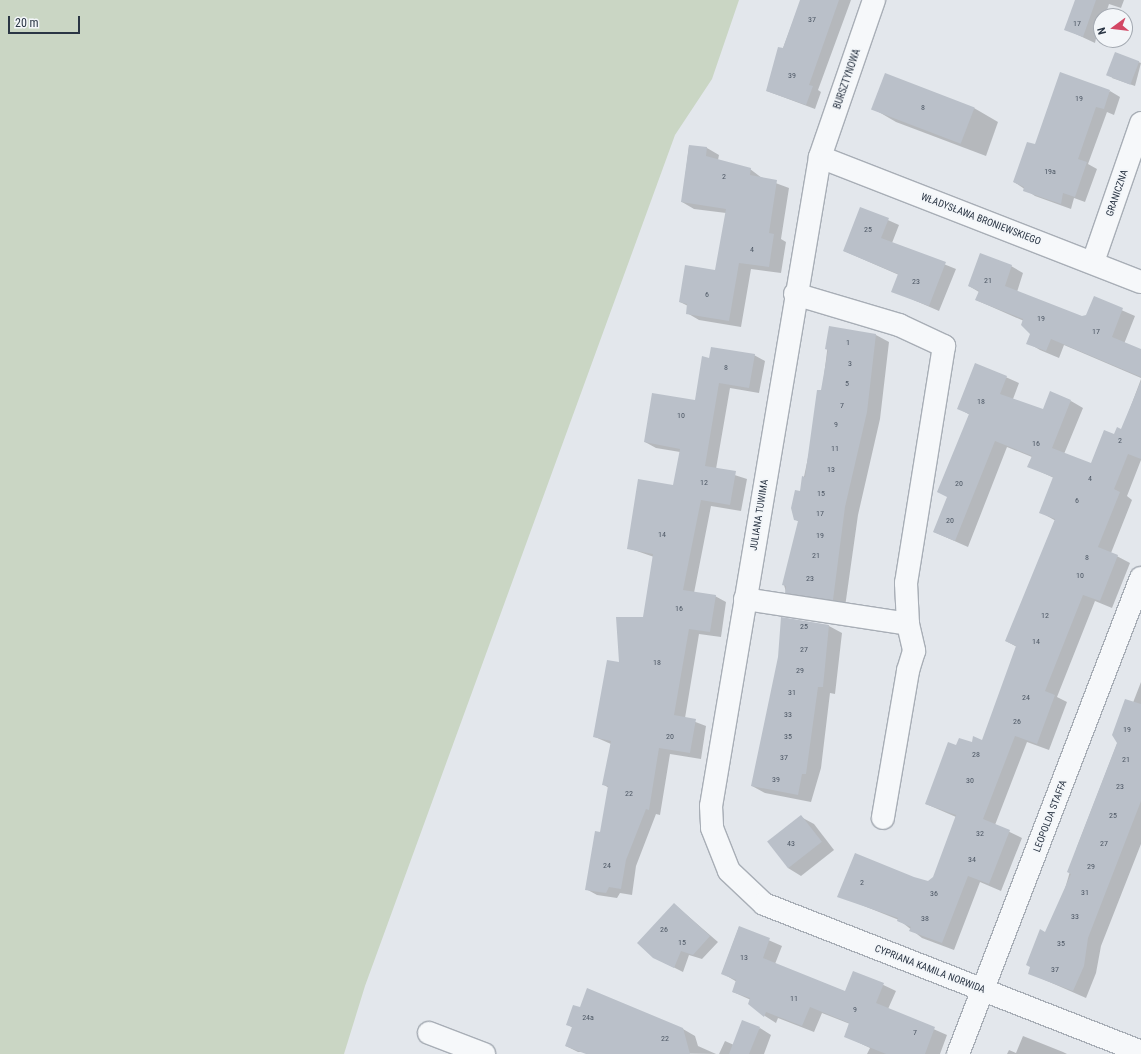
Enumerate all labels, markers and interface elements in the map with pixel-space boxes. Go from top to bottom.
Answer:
scale bar [10,8,82,34]
north arrow [1093,8,1133,48]
house number: 37 [808,15,816,25]
text: 20 m [15,16,39,30]
house number: 17 [1073,19,1081,29]
text: N [1095,26,1109,36]
street label: BURSZTYNOWA [831,47,863,111]
house number: 39 [788,71,796,81]
house number: 19 [1075,94,1083,104]
house number: 8 [921,103,925,113]
house number: 19a [1044,167,1056,177]
street label: GRANICZNA [1103,168,1131,218]
house number: 2 [722,172,726,182]
street label: WŁADYSŁAWA BRONIEWSKIEGO [919,191,1043,247]
house number: 25 [864,225,872,235]
house number: 4 [750,245,754,255]
house number: 21 [984,276,992,286]
house number: 23 [912,277,920,287]
house number: 6 [705,290,709,300]
house number: 19 [1037,314,1045,324]
house number: 17 [1092,327,1100,337]
house number: 1 [846,338,850,348]
house number: 3 [848,359,852,369]
house number: 8 [724,363,728,373]
house number: 5 [845,379,849,389]
house number: 18 [977,397,985,407]
house number: 7 [840,401,844,411]
house number: 10 [677,411,685,421]
house number: 9 [834,420,838,430]
house number: 2 [1118,436,1122,446]
house number: 16 [1032,439,1040,449]
house number: 11 [831,444,839,454]
house number: 13 [827,465,835,475]
house number: 4 [1088,474,1092,484]
house number: 12 [700,478,708,488]
street label: JULIANA TUWIMA [747,478,771,552]
house number: 20 [955,479,963,489]
house number: 15 [817,489,825,499]
house number: 6 [1075,496,1079,506]
house number: 17 [816,509,824,519]
house number: 20 [946,516,954,526]
house number: 14 [658,530,666,540]
house number: 19 [816,531,824,541]
house number: 21 [812,551,820,561]
house number: 8 [1085,553,1089,563]
house number: 10 [1076,571,1084,581]
house number: 23 [806,574,814,584]
house number: 16 [675,604,683,614]
house number: 12 [1041,611,1049,621]
house number: 25 [800,622,808,632]
house number: 14 [1032,637,1040,647]
house number: 27 [800,645,808,655]
house number: 18 [653,658,661,668]
house number: 29 [796,666,804,676]
house number: 31 [788,688,796,698]
house number: 24 [1022,693,1030,703]
house number: 33 [784,710,792,720]
house number: 26 [1013,717,1021,727]
house number: 19 [1123,725,1131,735]
house number: 20 [666,732,674,742]
house number: 35 [784,732,792,742]
house number: 28 [972,750,980,760]
house number: 37 [780,753,788,763]
house number: 21 [1122,755,1130,765]
house number: 39 [772,775,780,785]
house number: 30 [966,776,974,786]
street label: LEOPOLDA STAFFA [1031,778,1069,854]
house number: 23 [1116,782,1124,792]
house number: 22 [625,789,633,799]
house number: 25 [1109,811,1117,821]
house number: 32 [976,829,984,839]
house number: 43 [787,839,795,849]
house number: 27 [1100,839,1108,849]
house number: 34 [968,855,976,865]
house number: 24 [603,861,611,871]
house number: 29 [1087,862,1095,872]
house number: 2 [860,878,864,888]
house number: 31 [1081,888,1089,898]
house number: 36 [930,889,938,899]
house number: 33 [1071,912,1079,922]
house number: 38 [921,914,929,924]
house number: 26 [660,925,668,935]
house number: 15 [678,938,686,948]
house number: 35 [1057,939,1065,949]
street label: CYPRIANA KAMILA NORWIDA [873,942,987,996]
house number: 13 [740,953,748,963]
house number: 37 [1051,965,1059,975]
house number: 11 [790,994,798,1004]
house number: 9 [853,1005,857,1015]
house number: 24a [582,1013,594,1023]
house number: 7 [913,1028,917,1038]
house number: 22 [661,1034,669,1044]

